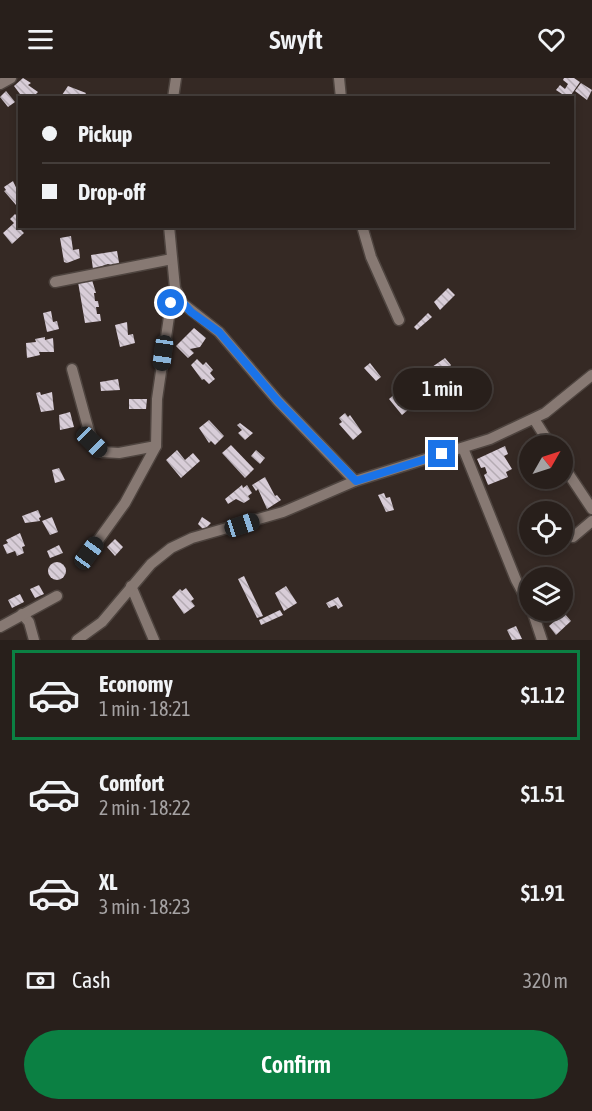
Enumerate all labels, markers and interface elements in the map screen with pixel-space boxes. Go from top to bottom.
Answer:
icon: menu [24,23,57,56]
icon: heart [535,23,568,56]
text: Swyft [269,24,323,55]
text: Pickup [78,121,133,147]
text: Drop-off [78,179,145,205]
route start [157,289,184,316]
car [152,334,174,372]
callout: 1 min [392,367,492,409]
text: 1 min [422,377,463,400]
car [73,423,111,461]
north arrow [519,435,573,489]
map controls [519,435,573,621]
route end [428,440,455,467]
button: locate [519,501,573,555]
car [222,511,262,539]
car [71,533,107,573]
button: layers [519,567,573,621]
icon: car [27,668,81,722]
text: Economy [99,671,173,697]
text: $1.12 [521,682,565,708]
text: 1 min · 18:21 [99,697,191,720]
icon: car [27,767,81,821]
text: Comfort [99,770,164,796]
text: $1.51 [521,781,565,807]
text: 2 min · 18:22 [99,796,191,819]
icon: car [27,866,81,920]
text: XL [99,869,117,895]
text: $1.91 [521,880,565,906]
text: 3 min · 18:23 [99,895,191,918]
icon: cash [24,964,57,997]
text: Cash [72,967,111,993]
text: 320 m [523,969,568,992]
button: Confirm [24,1030,568,1099]

